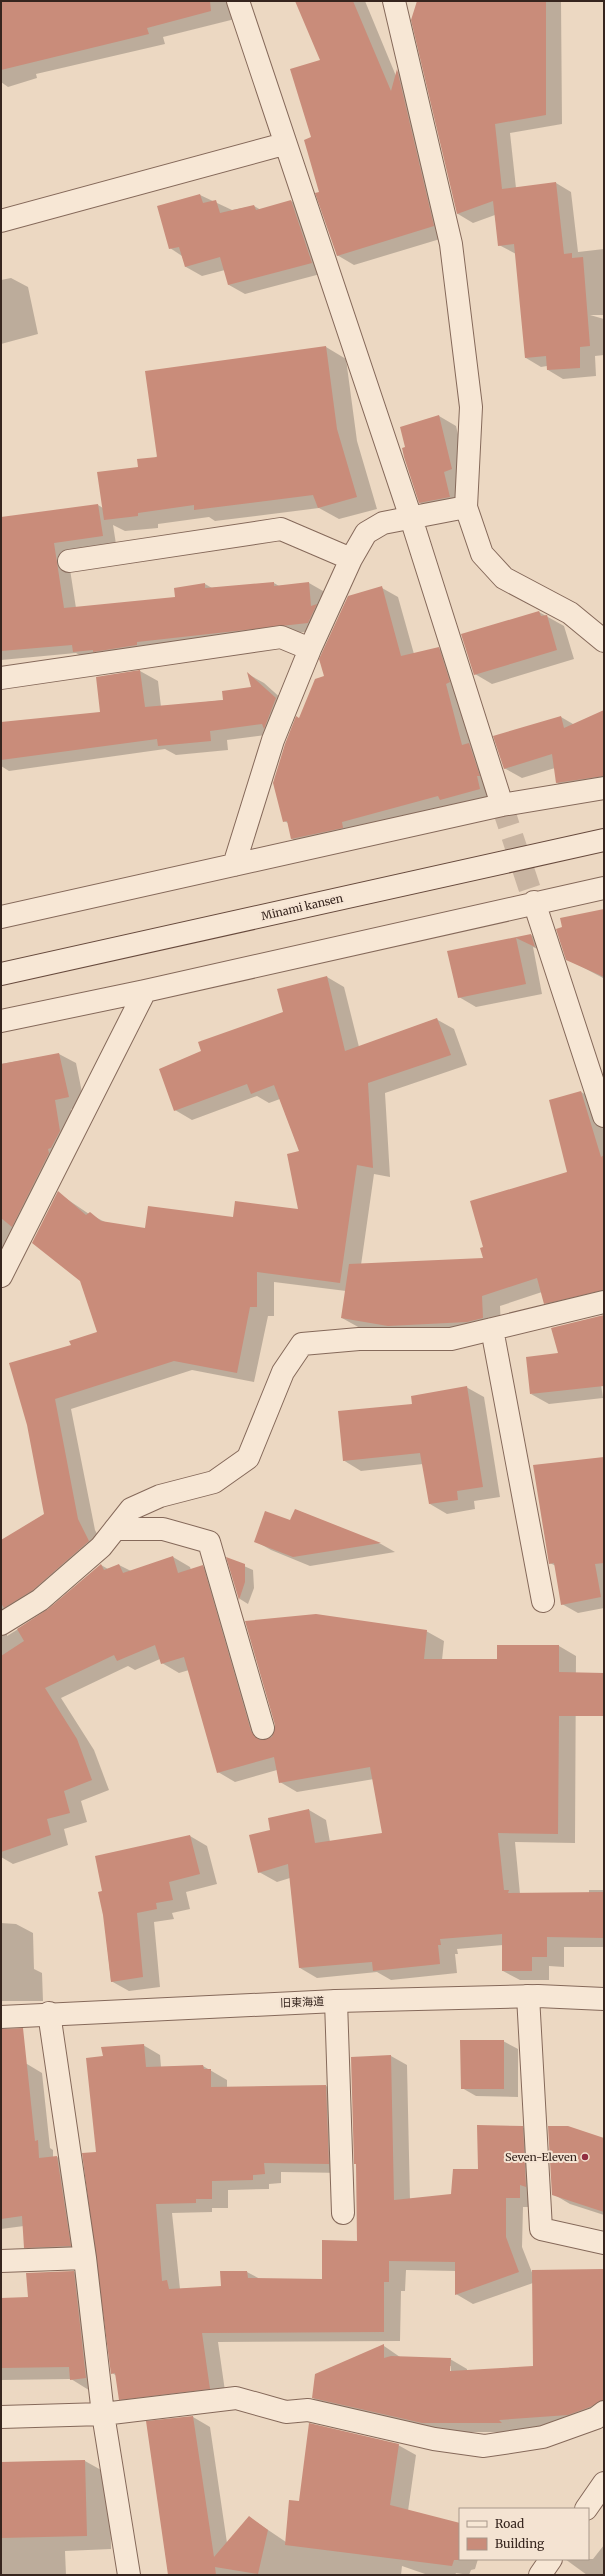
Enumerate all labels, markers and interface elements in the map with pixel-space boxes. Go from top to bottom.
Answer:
street label: Minami kansen [260,891,345,923]
street label: 旧東海道 [280,1994,324,2010]
place label: Seven-Eleven [505,2150,578,2164]
marker: Seven-Eleven [580,2152,590,2162]
legend [459,2508,589,2560]
text: Road [495,2516,524,2531]
text: Building [495,2536,545,2551]

